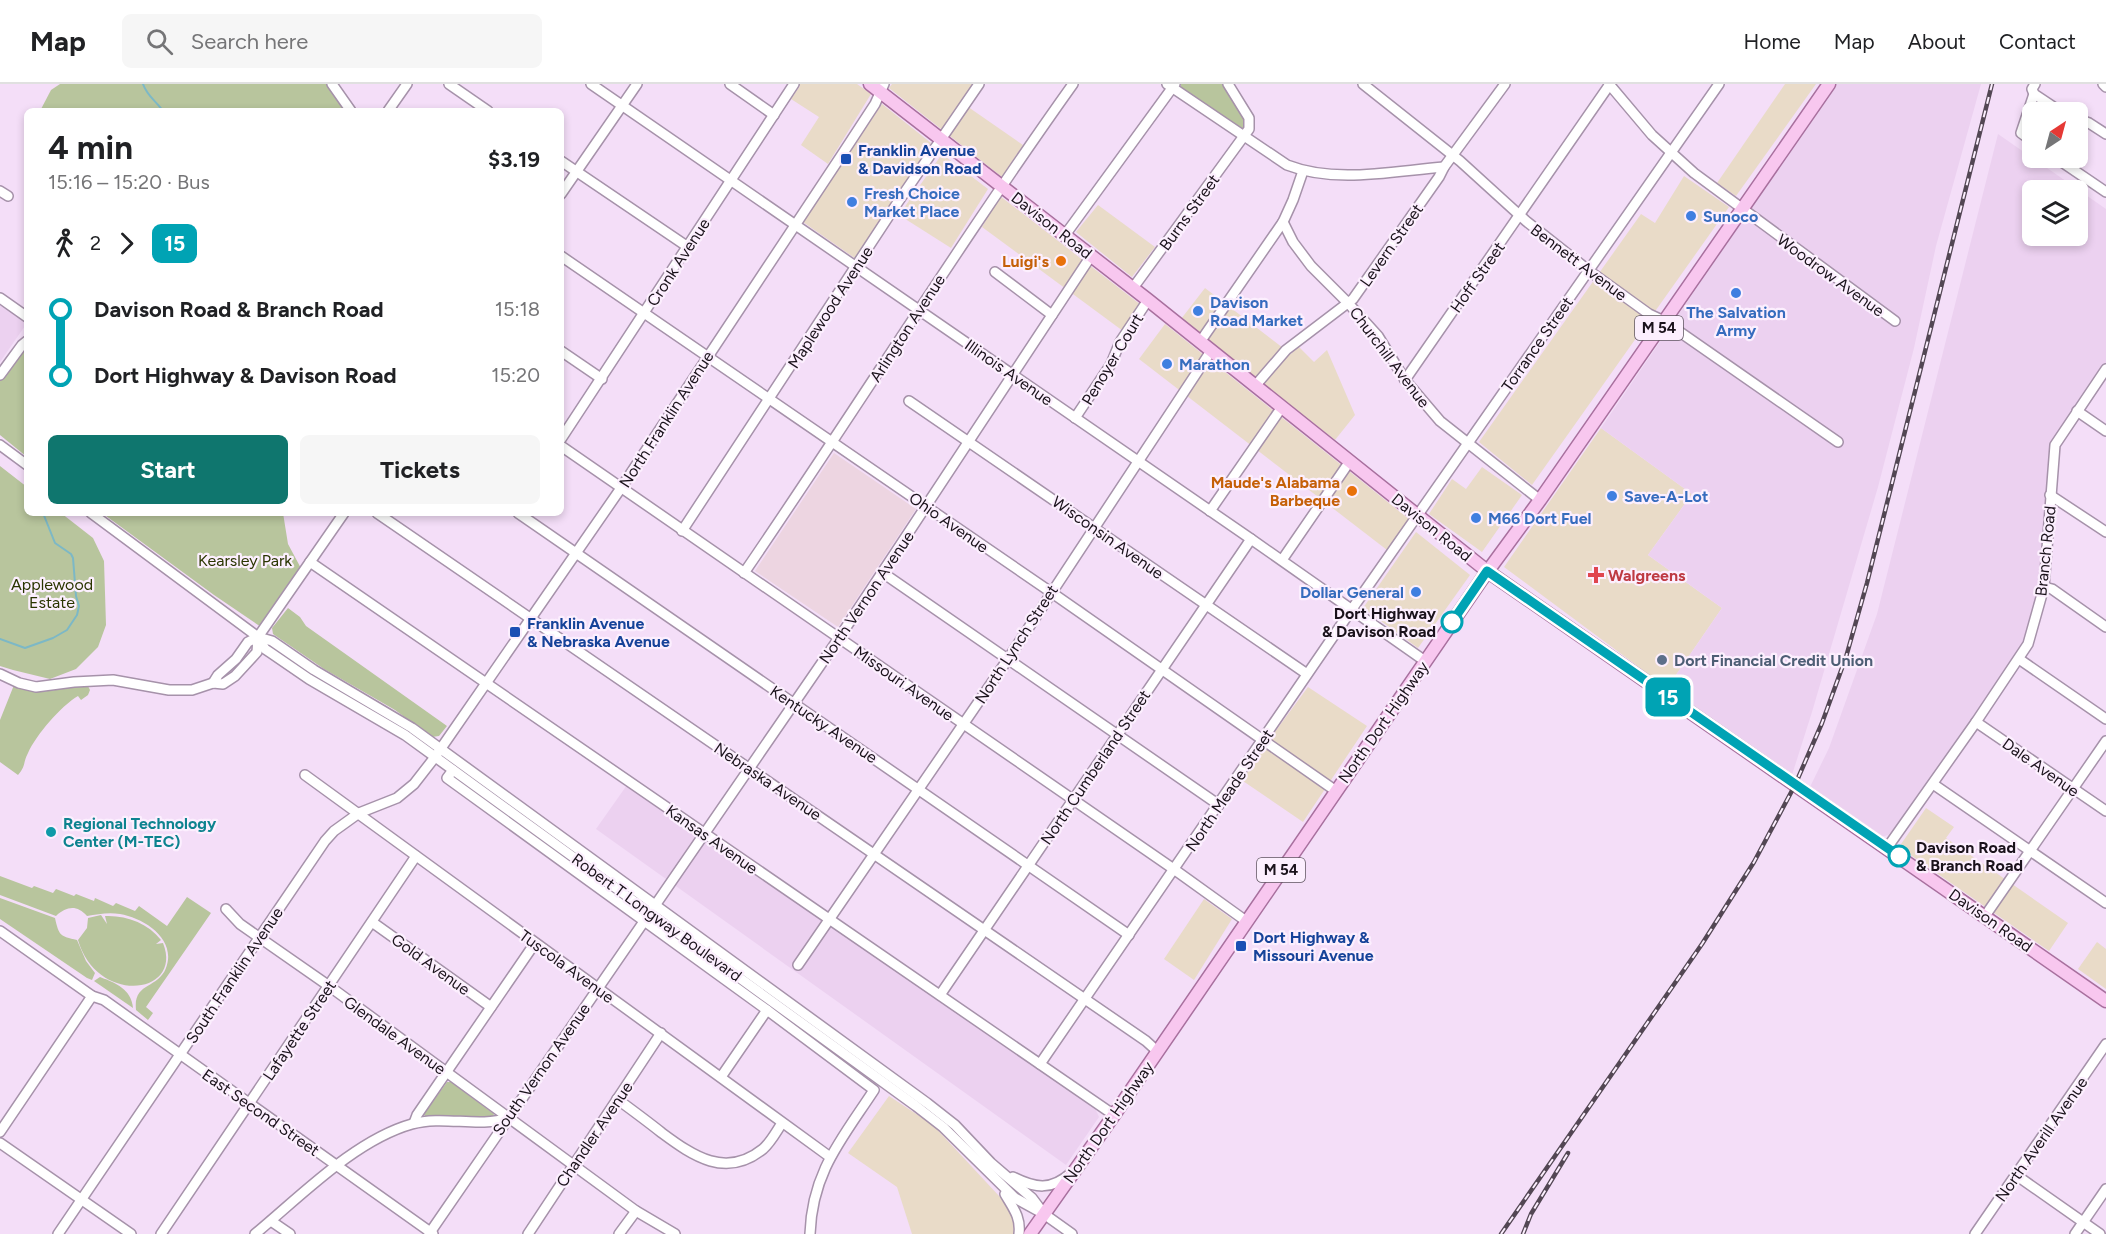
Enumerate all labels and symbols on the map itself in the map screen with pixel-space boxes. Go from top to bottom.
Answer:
north arrow [2022,102,2088,168]
place label: Franklin Avenue & Davidson Road [858,141,982,178]
marker: Franklin Avenue & Davidson Road [839,152,853,166]
street label: Burns Street [1155,171,1223,254]
place label: Fresh Choice Market Place [864,184,960,221]
street label: Davison Road [1007,188,1096,263]
marker: Fresh Choice Market Place [845,195,859,209]
street label: Levern Street [1356,200,1427,290]
place label: Sunoco [1703,207,1758,226]
marker: Sunoco [1684,209,1698,223]
street label: Cronk Avenue [643,215,714,310]
street label: Bennett Avenue [1527,220,1631,305]
street label: Woodrow Avenue [1773,230,1888,321]
street label: Hoff Street [1446,238,1509,316]
street label: Maplewood Avenue [784,243,877,372]
place label: Luigi's [1002,252,1050,271]
marker: Luigi's [1054,254,1068,268]
street label: Arlington Avenue [866,271,949,385]
marker: The Salvation Army [1729,286,1743,300]
place label: Davison Road Market [1210,293,1303,330]
street label: Torrance Street [1498,293,1577,395]
street label: Churchill Avenue [1346,303,1434,412]
place label: The Salvation Army [1686,303,1786,340]
marker: Davison Road Market [1191,304,1205,318]
street label: Penoyer Court [1078,310,1147,408]
road number: M 54 [1635,316,1683,340]
street label: Illinois Avenue [961,335,1056,410]
street label: North Franklin Avenue [615,347,718,491]
place label: Marathon [1179,355,1250,374]
marker: Marathon [1160,357,1174,371]
place label: Maude's Alabama Barbeque [1211,473,1340,510]
marker: Maude's Alabama Barbeque [1345,484,1359,498]
place label: Save-A-Lot [1624,487,1708,506]
street label: Ohio Avenue [905,488,992,557]
street label: Davison Road [1388,489,1476,565]
marker: Save-A-Lot [1605,489,1619,503]
street label: Wisconsin Avenue [1048,492,1167,583]
street label: Branch Road [2031,505,2060,597]
place label: M66 Dort Fuel [1488,509,1592,528]
marker: M66 Dort Fuel [1469,511,1483,525]
street label: North Vernon Avenue [815,527,918,667]
park label: Kearsley Park [198,551,292,570]
place label: Walgreens [1608,566,1686,585]
marker: Walgreens [1589,568,1603,582]
park label: Applewood Estate [11,575,93,612]
street label: North Lynch Street [971,581,1062,707]
place label: Dollar General [1300,583,1404,602]
marker: Dollar General [1409,585,1423,599]
place label: Dort Highway & Davison Road [1322,604,1437,641]
marker: Dort Highway & Davison Road [1441,611,1463,633]
place label: Franklin Avenue & Nebraska Avenue [527,614,670,651]
marker: Franklin Avenue & Nebraska Avenue [508,625,522,639]
street label: Missouri Avenue [850,642,958,725]
place label: Dort Financial Credit Union [1674,651,1873,670]
marker: Dort Financial Credit Union [1655,653,1669,667]
street label: North Dort Highway [1334,657,1433,787]
line badge: 15 [1641,678,1695,716]
street label: Kentucky Avenue [767,682,881,767]
street label: North Cumberland Street [1037,686,1154,848]
street label: North Meade Street [1181,726,1277,855]
street label: Dale Avenue [1999,734,2083,801]
street label: Nebraska Avenue [710,738,825,824]
street label: Kansas Avenue [662,801,762,878]
place label: Regional Technology Center (M-TEC) [63,814,217,851]
marker: Regional Technology Center (M-TEC) [44,825,58,839]
place label: Davison Road & Branch Road [1916,838,2023,875]
marker: Davison Road & Branch Road [1888,845,1910,867]
street label: Robert T Longway Boulevard [568,849,745,985]
road number: M 54 [1257,858,1305,882]
street label: Davison Road [1945,885,2036,956]
street label: South Franklin Avenue [182,903,287,1047]
street label: Tuscola Avenue [516,926,618,1007]
place label: Dort Highway & Missouri Avenue [1253,928,1374,965]
street label: Gold Avenue [388,930,474,999]
marker: Dort Highway & Missouri Avenue [1234,939,1248,953]
street label: Lafayette Street [259,977,340,1084]
street label: Glendale Avenue [340,992,450,1079]
street label: South Vernon Avenue [489,999,594,1139]
street label: North Dort Highway [1059,1057,1158,1187]
street label: East Second Street [198,1065,323,1160]
street label: North Averill Avenue [1991,1073,2092,1205]
street label: Chandler Avenue [552,1078,637,1190]

